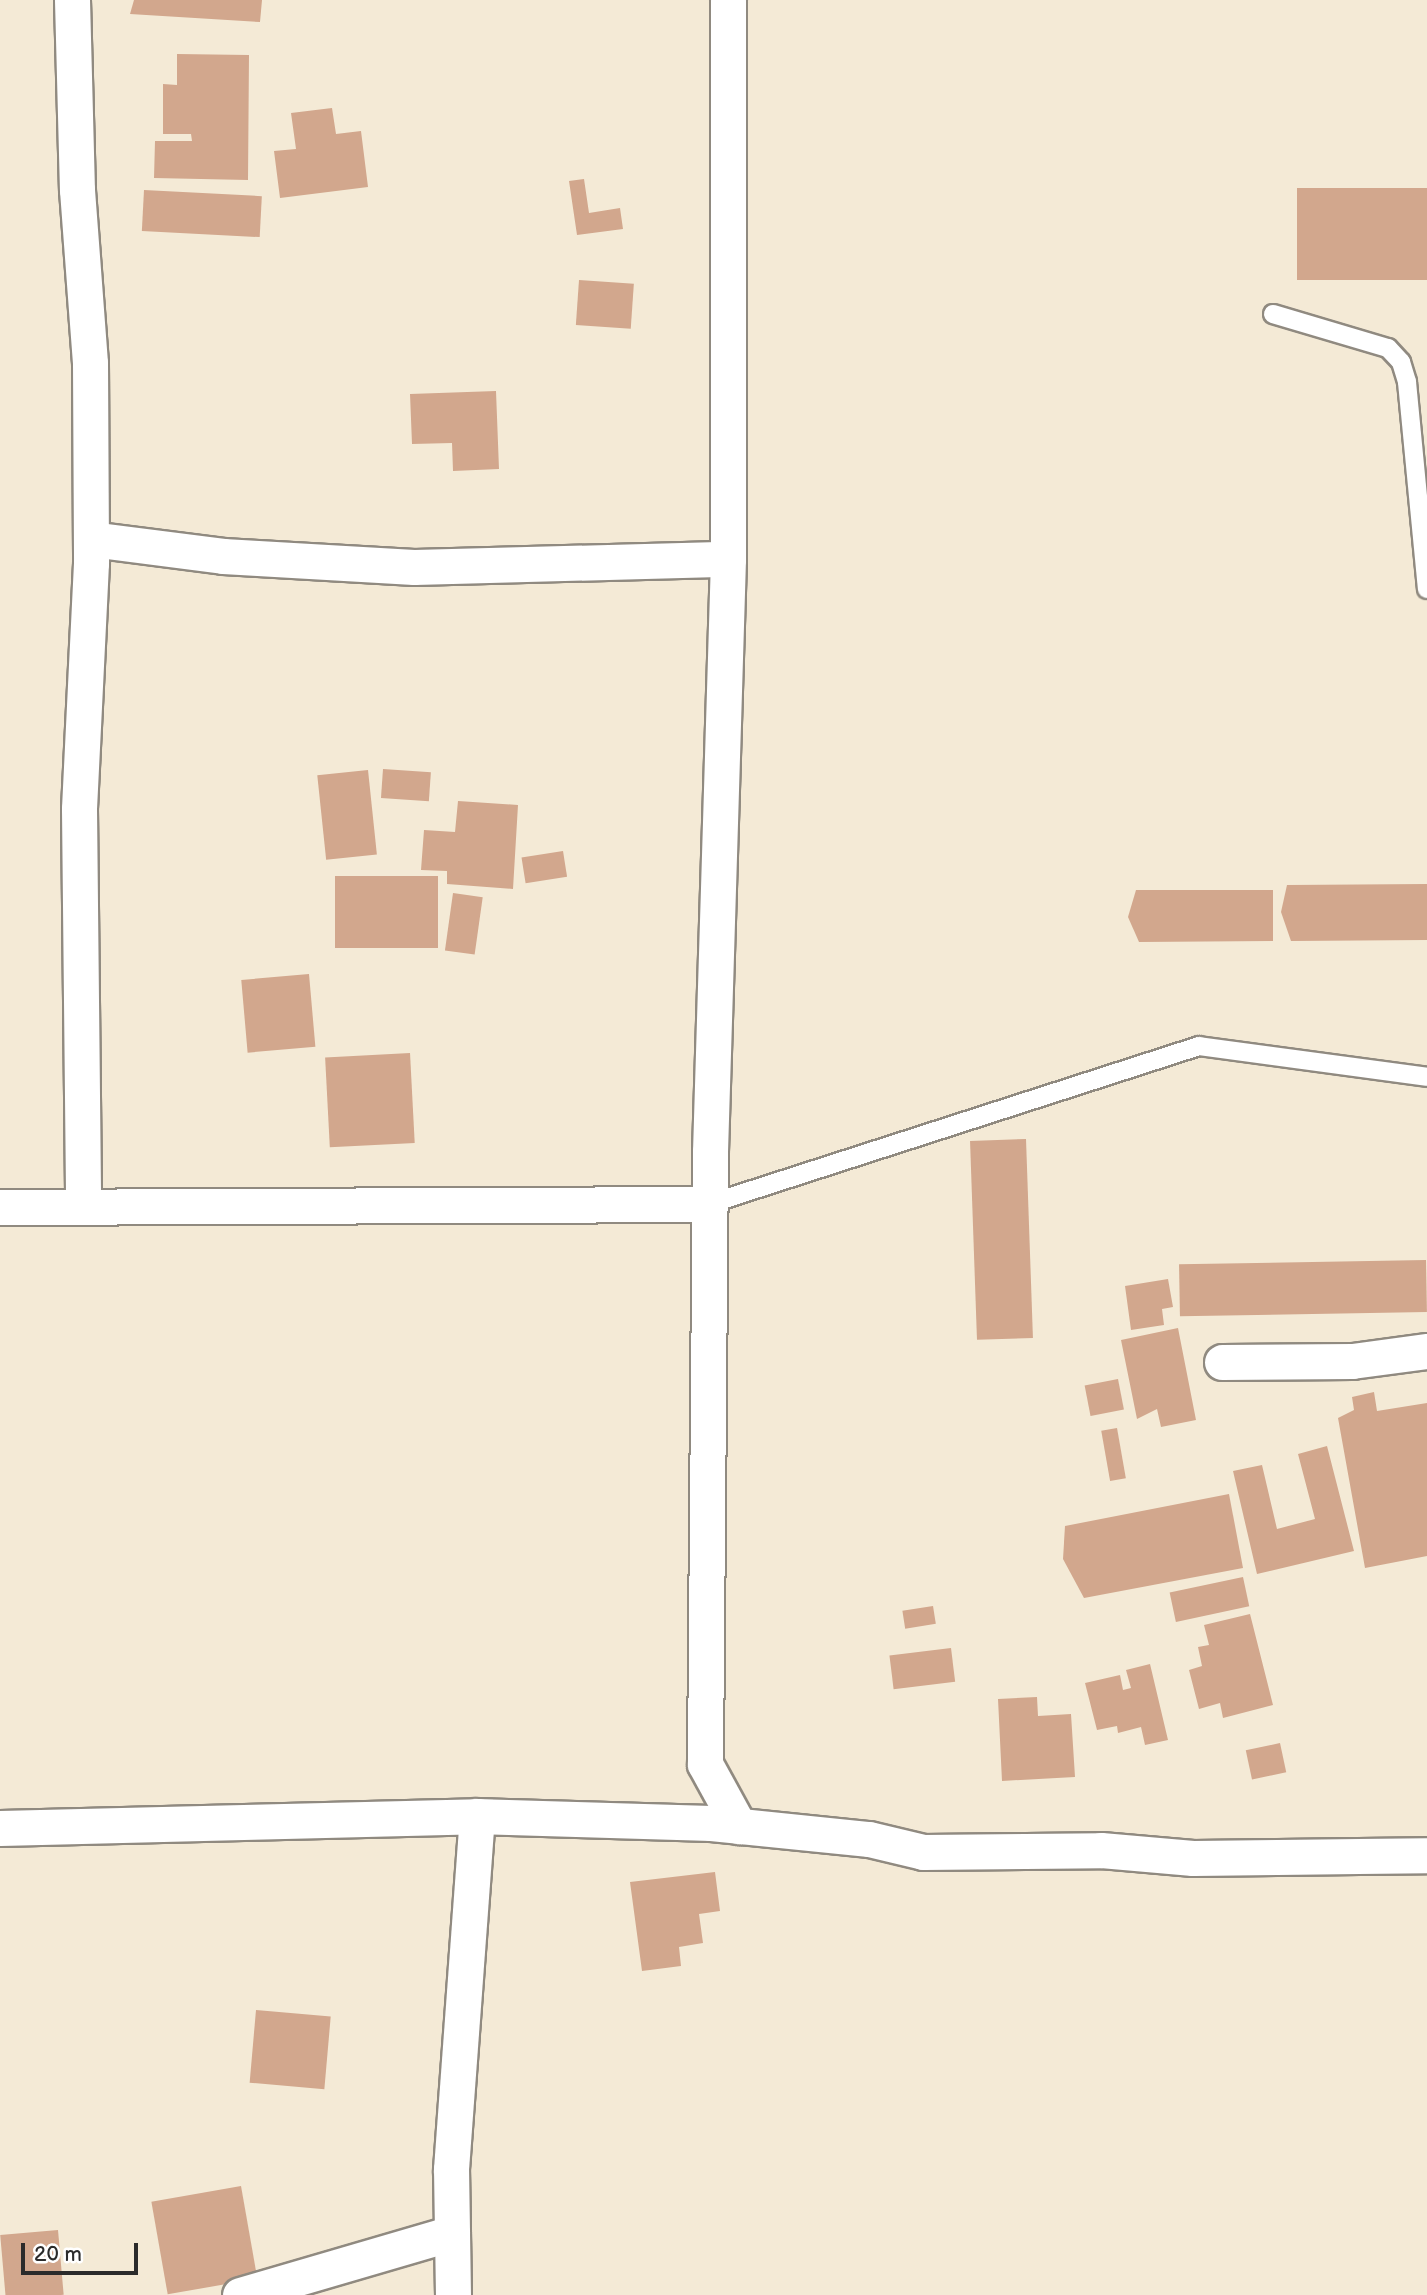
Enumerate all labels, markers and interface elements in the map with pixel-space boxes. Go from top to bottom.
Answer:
scale bar [24,2228,142,2272]
text: 20 m [34,2242,82,2267]

